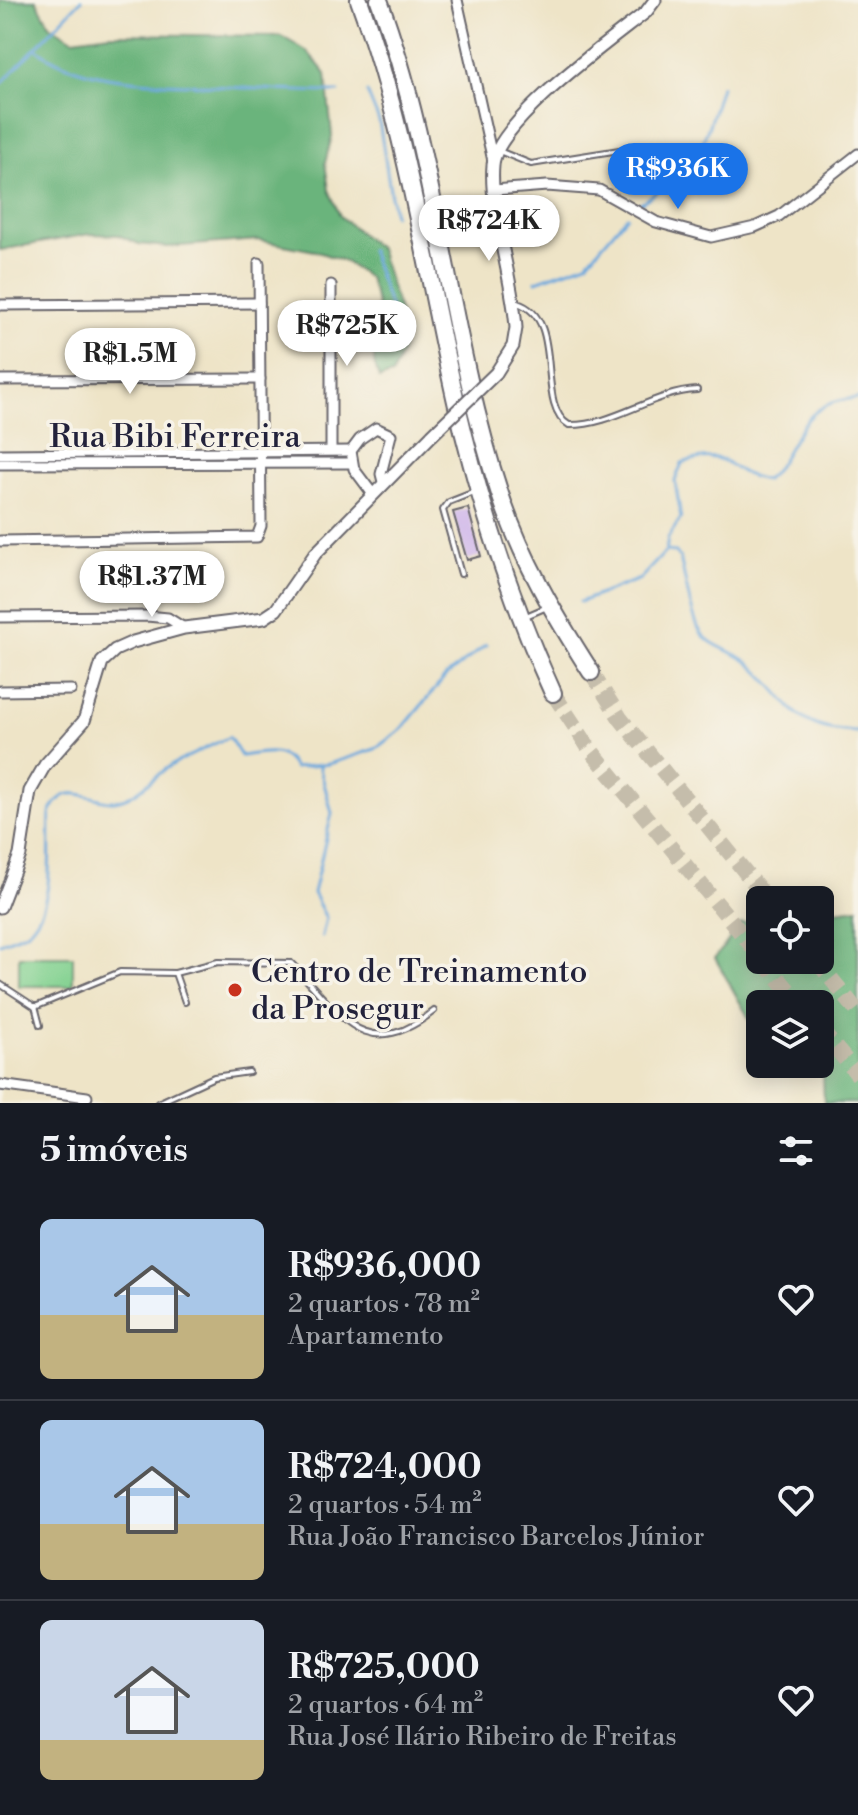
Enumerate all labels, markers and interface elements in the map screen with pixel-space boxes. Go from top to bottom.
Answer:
pin: R$936K [613,143,743,211]
text: R$936K [626,153,730,185]
pin: R$724K [424,195,554,263]
text: R$724K [437,205,541,237]
pin: R$725K [282,300,412,368]
text: R$725K [295,310,399,342]
pin: R$1.5M [65,328,195,396]
text: R$1.5M [83,338,177,370]
street label: Rua Bibi Ferreira [49,417,301,457]
pin: R$1.37M [78,551,226,619]
text: R$1.37M [98,561,206,593]
map controls [746,886,834,1078]
button: locate [746,886,834,974]
place label: Centro de Treinamento da Prosegur [251,952,587,1029]
marker: Centro de Treinamento da Prosegur [226,981,244,999]
button: layers [746,990,834,1078]
icon: filters [774,1129,818,1173]
text: 5 imóveis [40,1130,188,1172]
text: R$936,000 [288,1246,481,1288]
icon: home [104,1251,200,1347]
icon: heart [774,1277,818,1321]
text: 2 quartos · 78 m² [288,1288,480,1320]
text: Apartamento [288,1320,444,1352]
text: R$724,000 [288,1447,482,1489]
icon: home [104,1452,200,1548]
icon: heart [774,1478,818,1522]
text: 2 quartos · 54 m² [288,1489,482,1521]
text: Rua João Francisco Barcelos Júnior [288,1521,704,1553]
text: R$725,000 [288,1647,480,1689]
icon: home [104,1652,200,1748]
icon: heart [774,1678,818,1722]
text: 2 quartos · 64 m² [288,1689,483,1721]
text: Rua José Ilário Ribeiro de Freitas [288,1721,677,1753]

